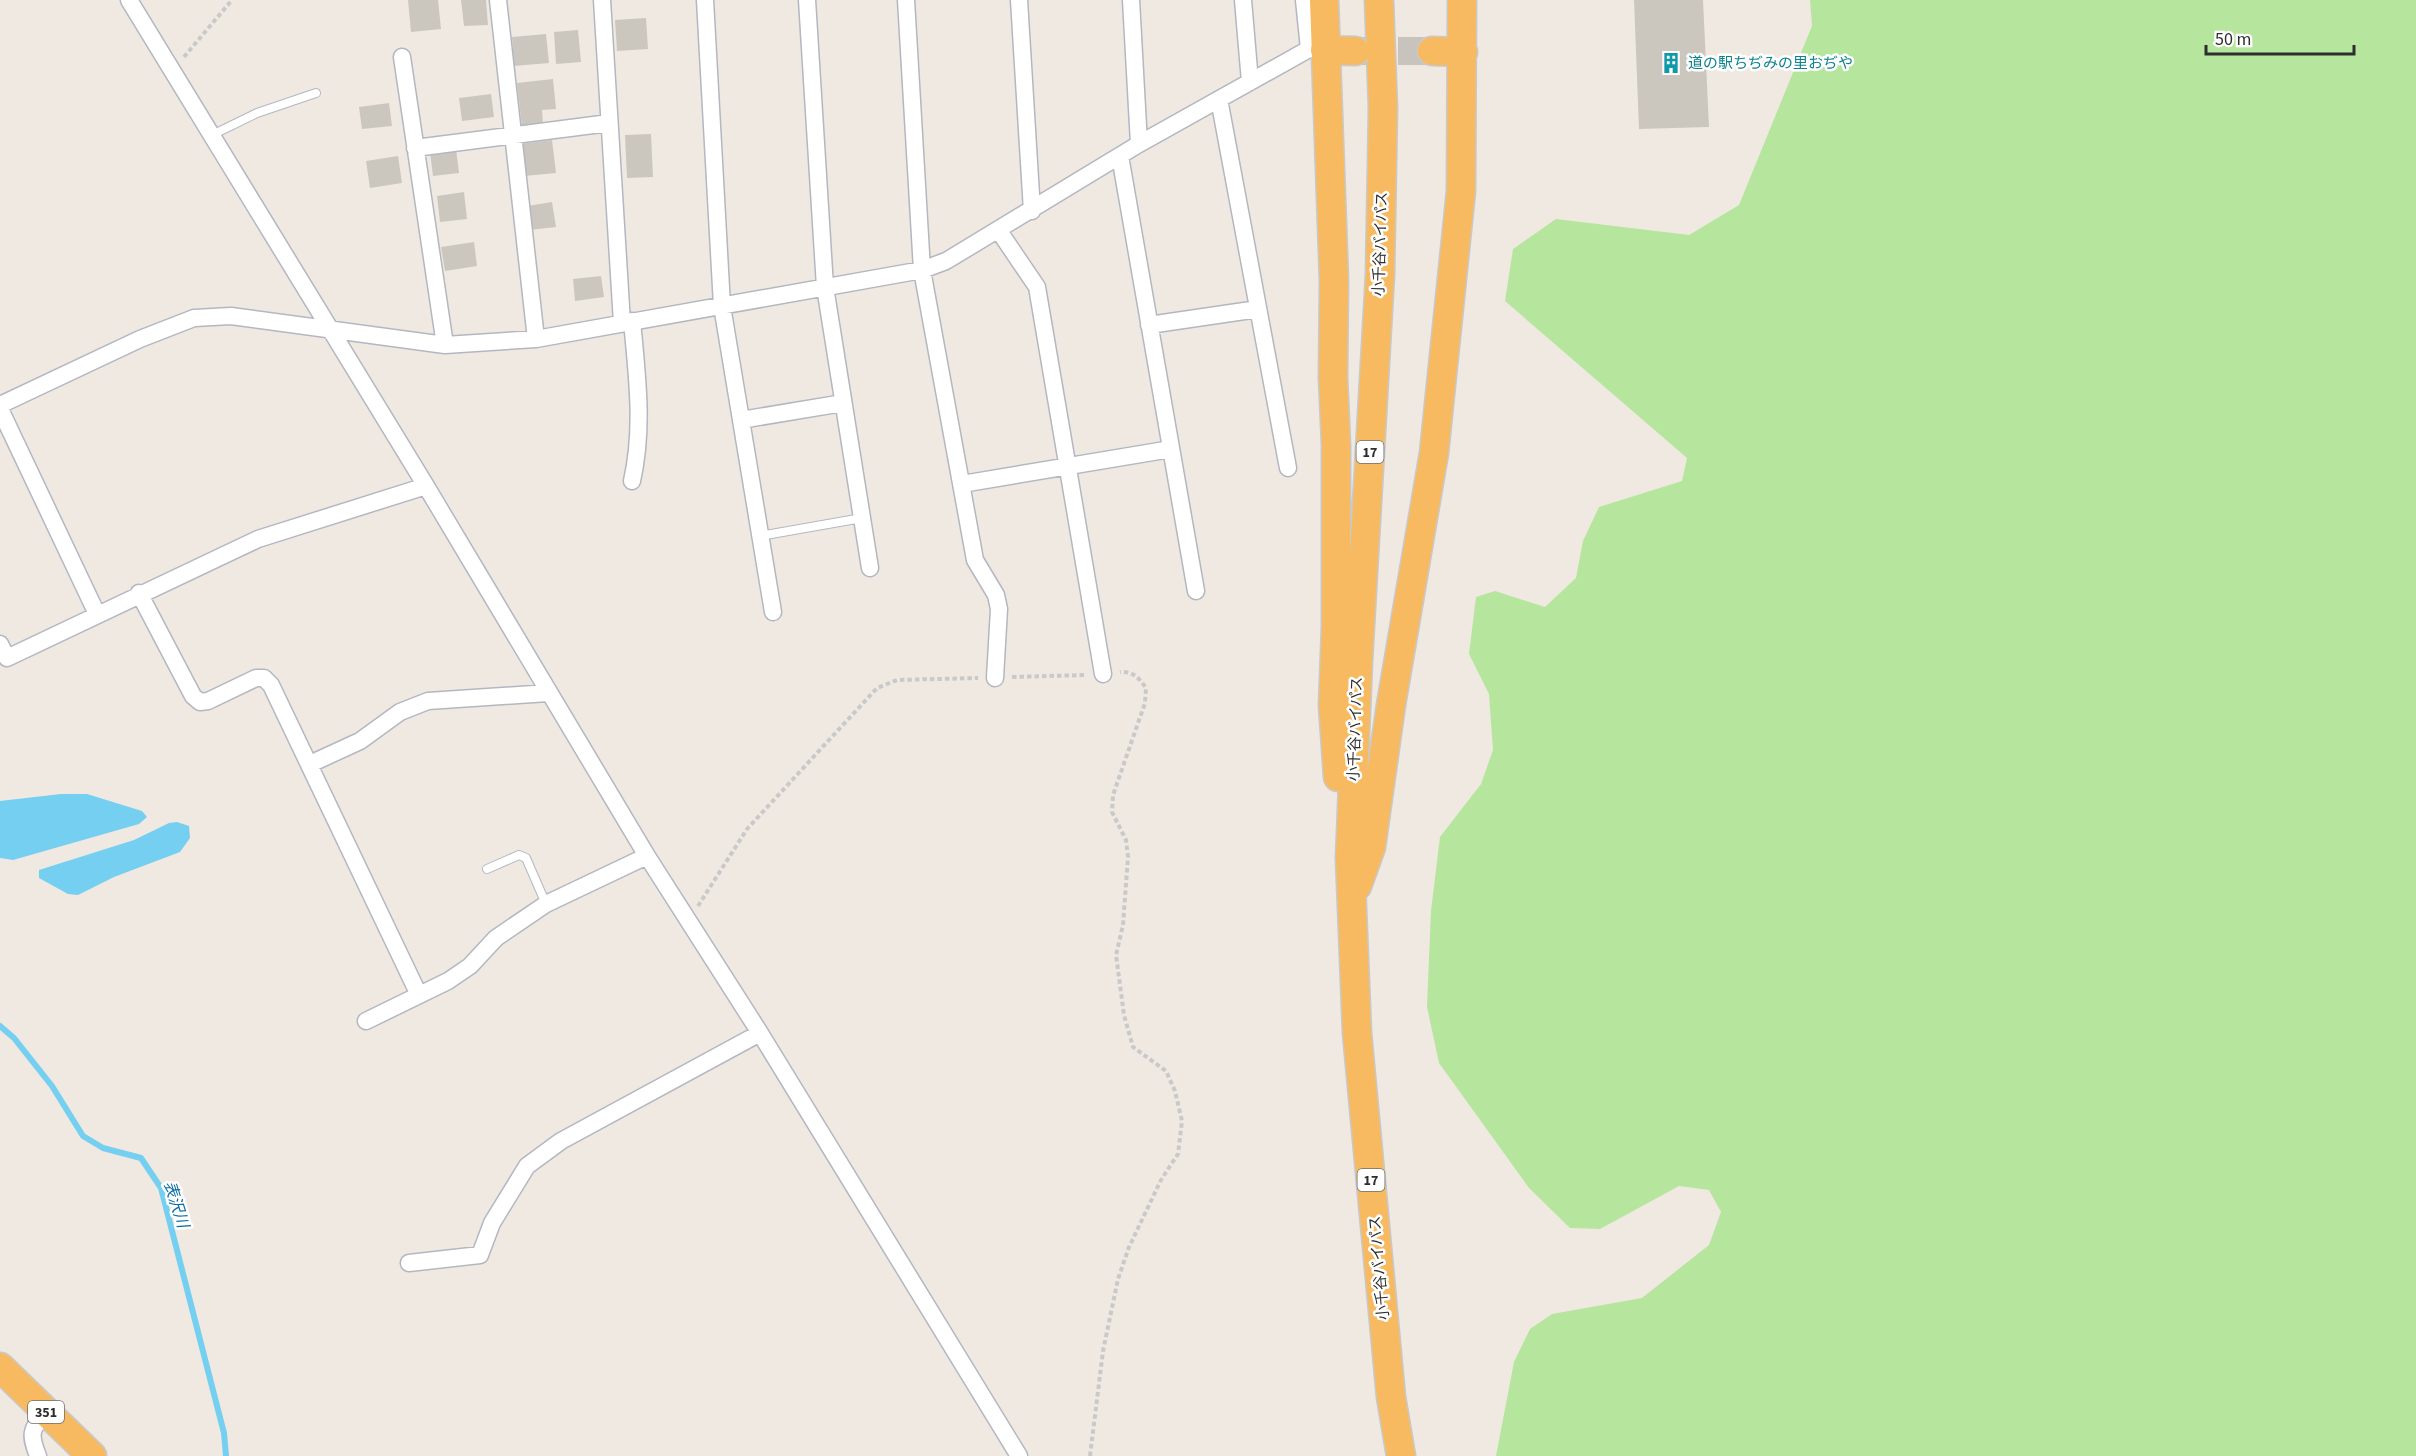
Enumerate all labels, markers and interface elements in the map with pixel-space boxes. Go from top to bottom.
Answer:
scale bar [2206,18,2354,56]
text: 50 m [2215,27,2251,52]
building icon: 道の駅ちぢみの里おぢや [1659,51,1683,75]
place label: 道の駅ちぢみの里おぢや [1688,53,1853,74]
street label: 小千谷バイパス [1368,191,1393,297]
road number: 17 [1356,441,1384,463]
street label: 小千谷バイパス [1343,676,1368,782]
road number: 17 [1358,1169,1384,1191]
water label: 表沢川 [158,1178,195,1232]
street label: 小千谷バイパス [1364,1215,1395,1321]
road number: 351 [28,1401,64,1423]

